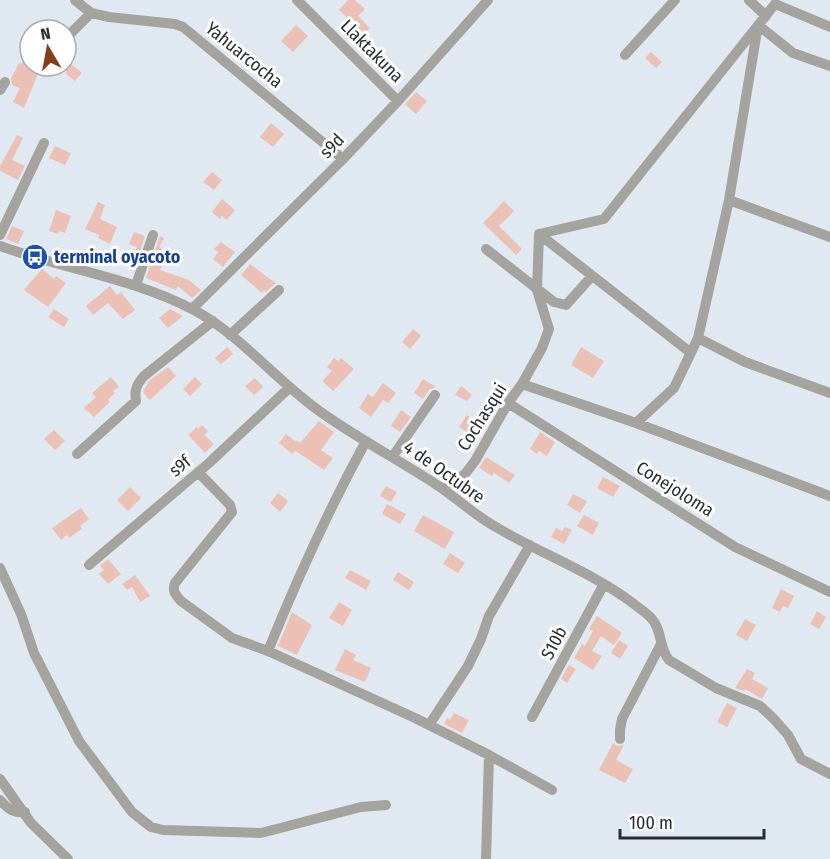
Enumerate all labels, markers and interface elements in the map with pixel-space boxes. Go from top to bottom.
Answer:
street label: Llaktakuna [336,15,408,87]
street label: Yahuarcocha [201,17,287,93]
north arrow [18,18,78,78]
text: N [39,24,52,44]
street label: s9d [315,129,349,163]
bus stop icon: terminal oyacoto [20,242,50,272]
place label: terminal oyacoto [54,246,181,268]
street label: Cochasqui [453,379,511,455]
street label: 4 de Octubre [399,436,489,508]
street label: s9f [165,450,197,481]
street label: Conejoloma [632,457,718,522]
street label: S10b [536,623,572,663]
scale bar [620,802,764,840]
text: 100 m [629,812,673,834]

